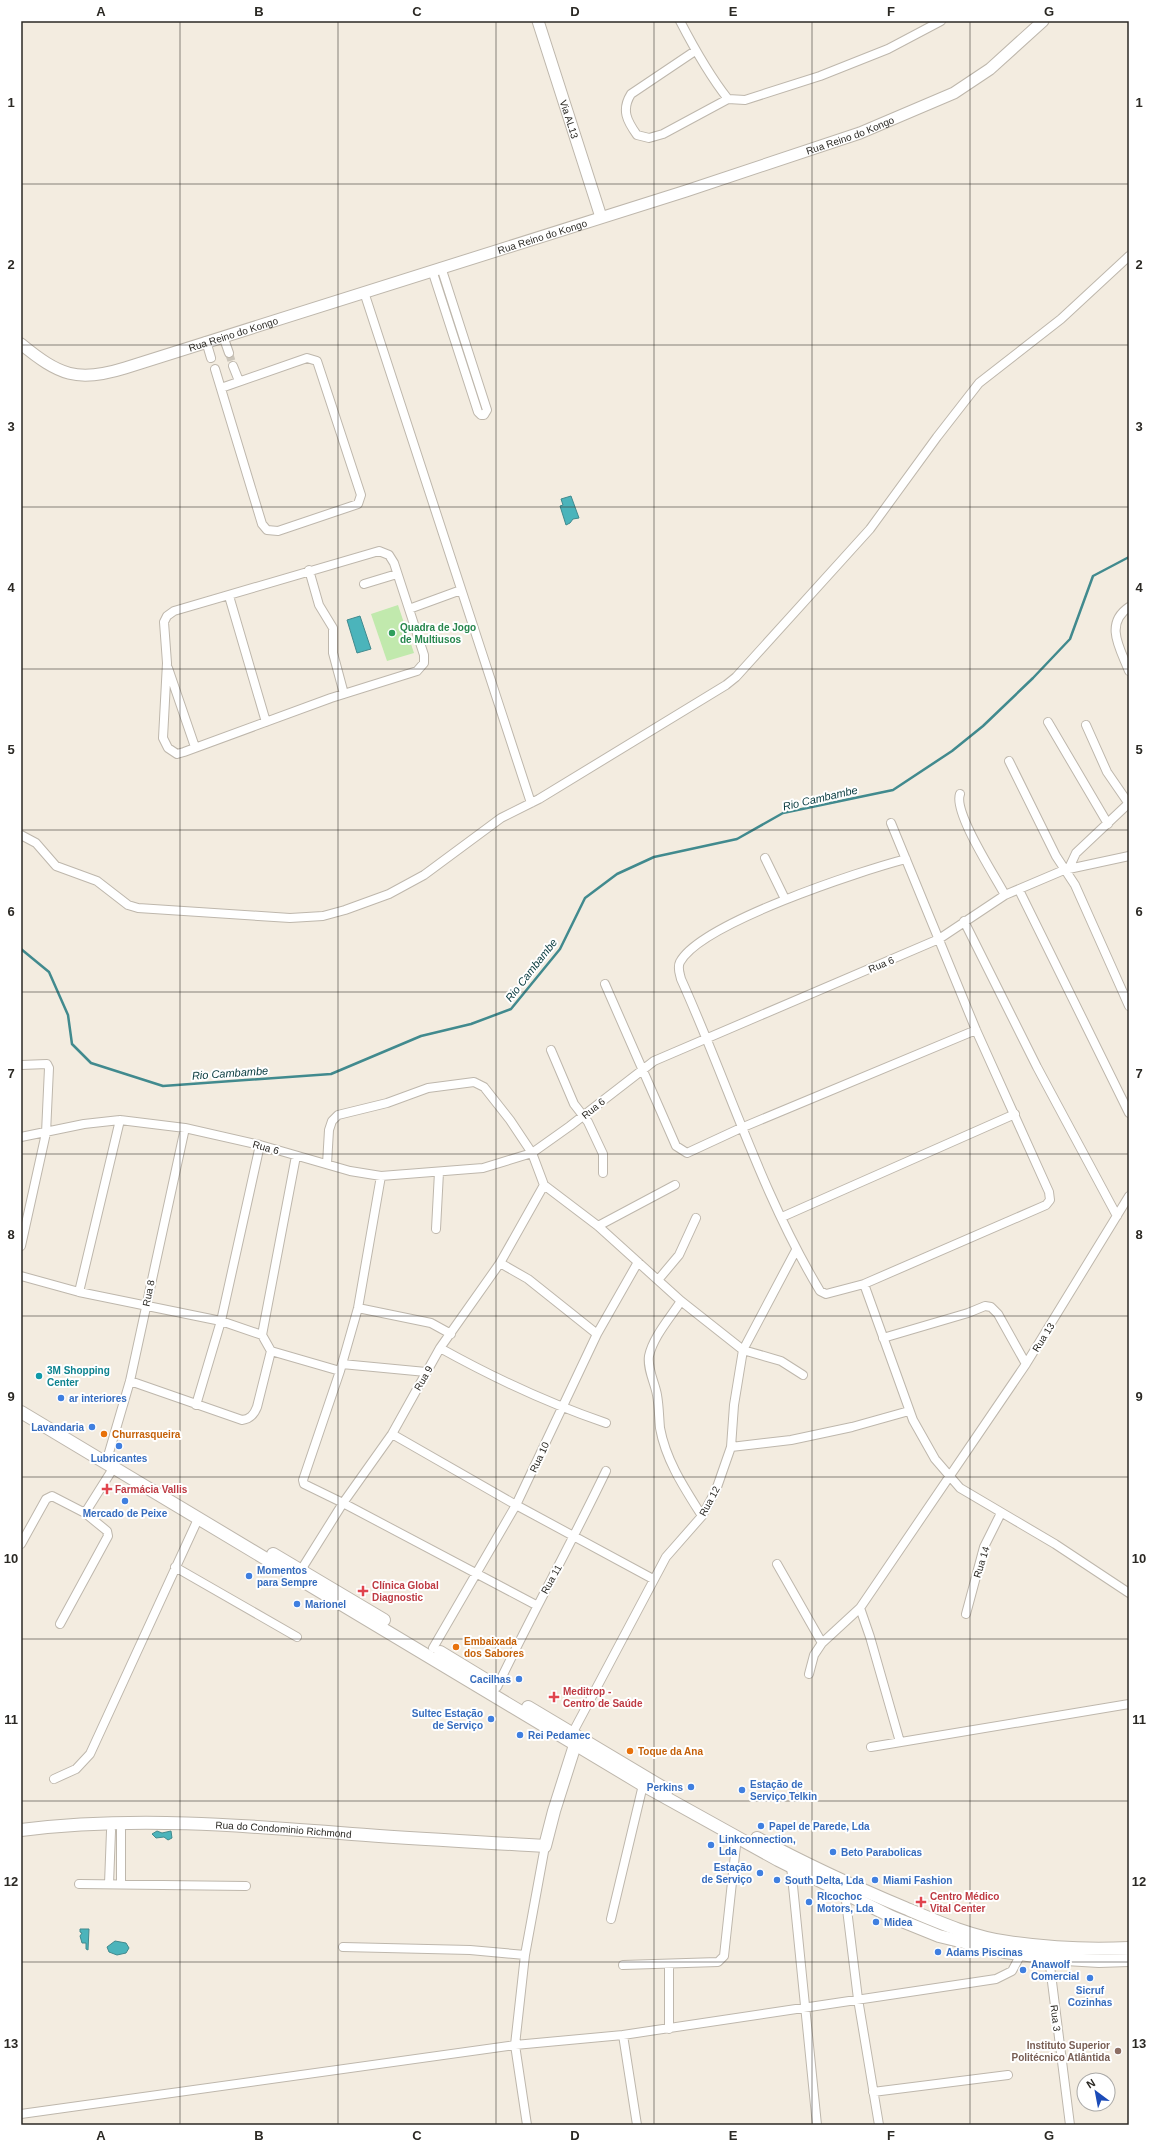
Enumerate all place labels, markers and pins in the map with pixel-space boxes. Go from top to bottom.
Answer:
place label: Quadra de Jogo de Multiusos [400,622,476,645]
marker: Quadra de Jogo de Multiusos [387,628,397,638]
place label: 3M Shopping Center [47,1365,110,1388]
marker: 3M Shopping Center [34,1371,44,1381]
marker: ar interiores [56,1393,66,1403]
place label: ar interiores [69,1393,127,1404]
place label: Lavandaria [31,1422,84,1433]
marker: Lavandaria [87,1422,97,1432]
marker: Churrasqueira [99,1429,109,1439]
place label: Churrasqueira [112,1429,181,1440]
marker: Lubricantes [114,1441,124,1451]
place label: Lubricantes [91,1453,148,1464]
marker: Farmácia Vallis [102,1484,112,1494]
place label: Farmácia Vallis [115,1484,188,1495]
marker: Mercado de Peixe [120,1496,130,1506]
place label: Mercado de Peixe [83,1508,168,1519]
place label: Momentos para Sempre [257,1565,318,1588]
marker: Momentos para Sempre [244,1571,254,1581]
place label: Clínica Global Diagnostic [372,1580,439,1603]
marker: Clínica Global Diagnostic [357,1585,369,1597]
marker: Marionel [292,1599,302,1609]
place label: Marionel [305,1599,346,1610]
place label: Embaixada dos Sabores [464,1636,524,1659]
marker: Embaixada dos Sabores [451,1642,461,1652]
place label: Cacilhas [470,1674,511,1685]
marker: Cacilhas [514,1674,524,1684]
place label: Meditrop - Centro de Saúde [563,1686,643,1709]
marker: Meditrop - Centro de Saúde [548,1691,560,1703]
place label: Sultec Estação de Serviço [412,1708,483,1731]
marker: Sultec Estação de Serviço [486,1714,496,1724]
marker: Rei Pedamec [515,1730,525,1740]
place label: Rei Pedamec [528,1730,591,1741]
marker: Toque da Ana [625,1746,635,1756]
place label: Toque da Ana [638,1746,703,1757]
place label: Estação de Serviço Telkin [750,1779,817,1802]
place label: Perkins [647,1782,683,1793]
marker: Perkins [686,1782,696,1792]
marker: Estação de Serviço Telkin [737,1785,747,1795]
marker: Papel de Parede, Lda [756,1821,766,1831]
place label: Papel de Parede, Lda [769,1821,870,1832]
place label: Linkconnection, Lda [719,1834,796,1857]
marker: Linkconnection, Lda [706,1840,716,1850]
marker: Beto Parabolicas [828,1847,838,1857]
place label: Beto Parabolicas [841,1847,923,1858]
place label: Estação de Serviço [701,1862,752,1885]
marker: Estação de Serviço [755,1868,765,1878]
marker: South Delta, Lda [772,1875,782,1885]
place label: South Delta, Lda [785,1875,864,1886]
marker: Miami Fashion [870,1875,880,1885]
place label: Miami Fashion [883,1875,952,1886]
place label: RIcochoc Motors, Lda [817,1891,874,1914]
place label: Centro Médico Vital Center [930,1891,999,1914]
marker: Centro Médico Vital Center [915,1896,927,1908]
marker: RIcochoc Motors, Lda [804,1897,814,1907]
marker: Midea [871,1917,881,1927]
place label: Midea [884,1917,913,1928]
marker: Adams Piscinas [933,1947,943,1957]
place label: Adams Piscinas [946,1947,1023,1958]
place label: Anawolf Comercial [1031,1959,1080,1982]
marker: Anawolf Comercial [1018,1965,1028,1975]
marker: Sicruf Cozinhas [1085,1973,1095,1983]
place label: Sicruf Cozinhas [1068,1985,1113,2008]
place label: Instituto Superior Politécnico Atlântida [1011,2040,1110,2063]
marker: Instituto Superior Politécnico Atlântida [1113,2046,1123,2056]

